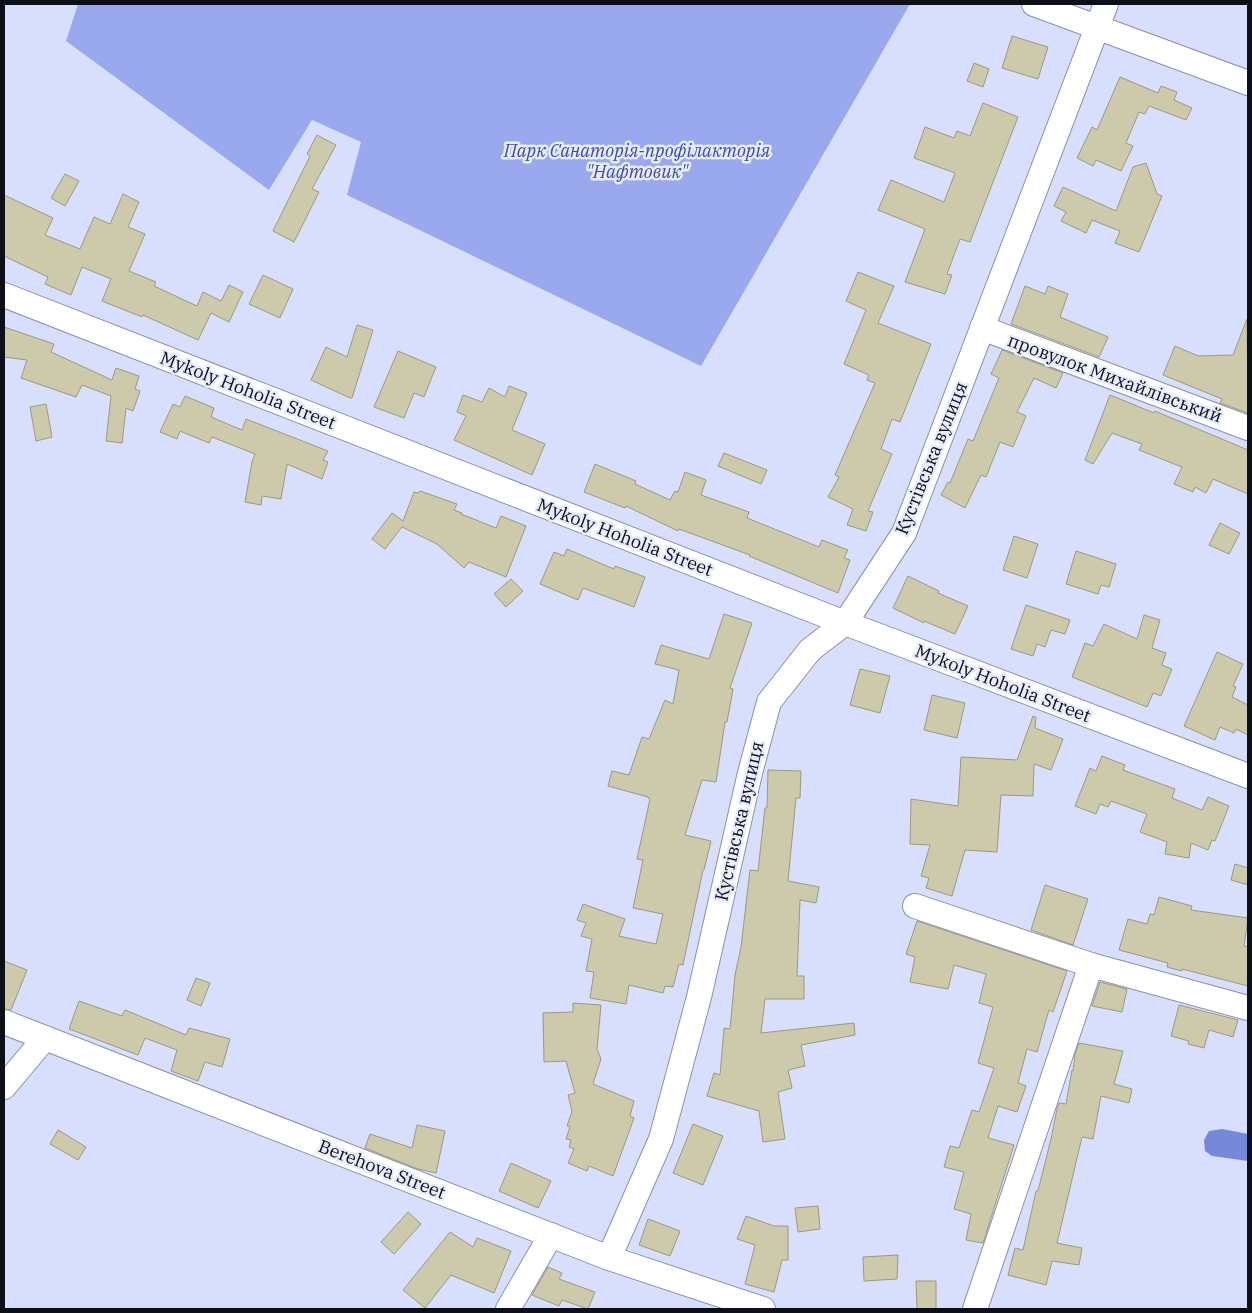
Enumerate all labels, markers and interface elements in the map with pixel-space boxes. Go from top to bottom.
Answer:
park label: Парк Санаторія-профілакторія "Нафтовик" [503,139,771,183]
street label: провулок Михайлівський [1004,328,1226,428]
street label: Mykoly Hoholia Street [157,346,339,434]
street label: Кустівська вулиця [890,378,972,538]
street label: Mykoly Hoholia Street [534,493,716,581]
street label: Mykoly Hoholia Street [912,639,1094,727]
street label: Кустівська вулиця [709,739,769,903]
street label: Berehova Street [315,1134,449,1204]

